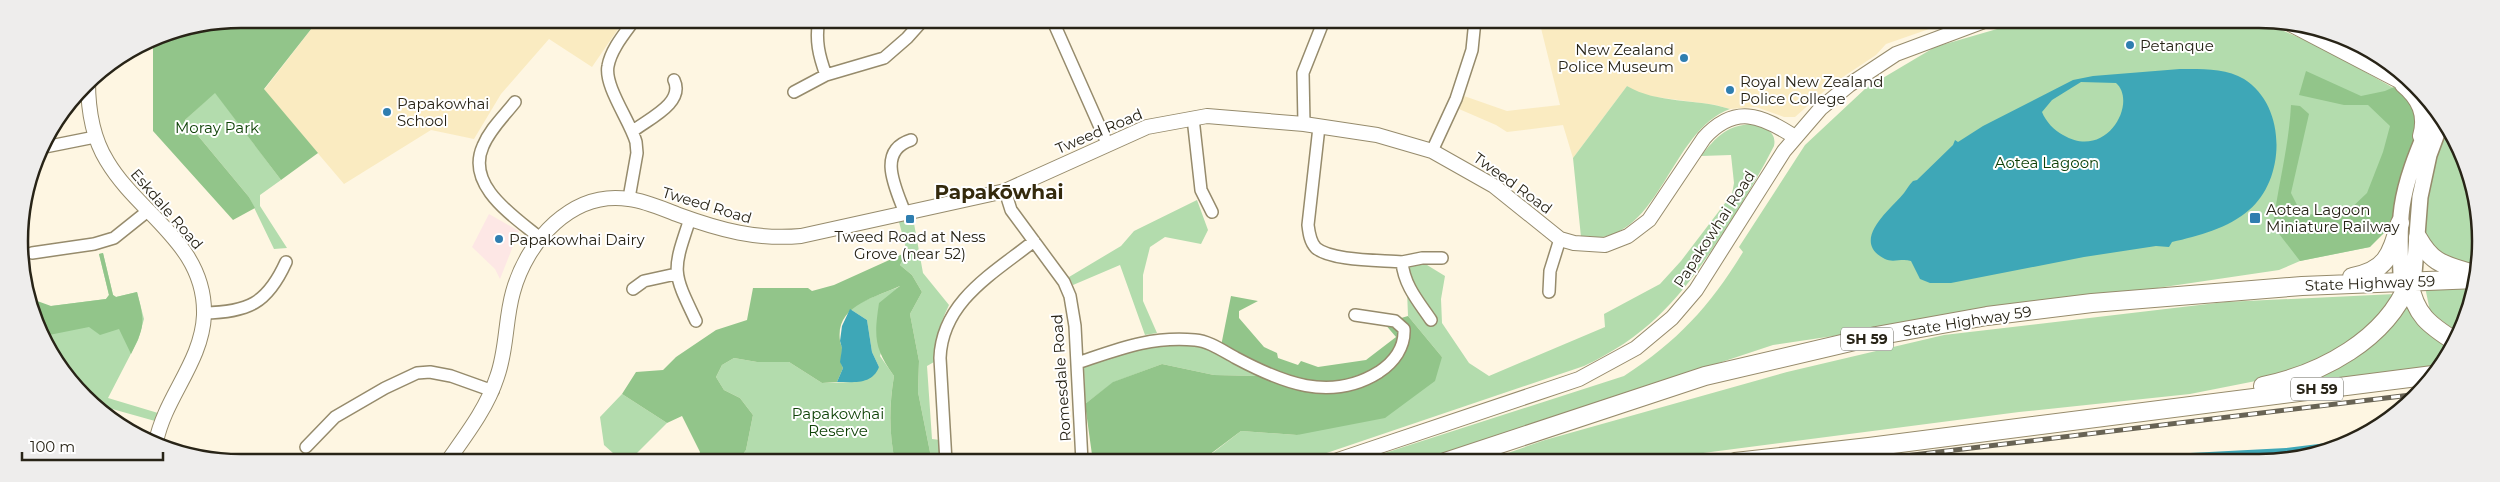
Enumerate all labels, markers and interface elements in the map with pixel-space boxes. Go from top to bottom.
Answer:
place label: Petanque [2140,36,2214,55]
marker: Petanque [2124,39,2136,51]
place label: New Zealand Police Museum [1558,40,1674,76]
marker: New Zealand Police Museum [1678,52,1690,64]
place label: Royal New Zealand Police College [1740,72,1883,108]
marker: Royal New Zealand Police College [1724,84,1736,96]
place label: Papakowhai School [397,94,489,130]
street label: Tweed Road [1053,104,1145,158]
marker: Papakowhai School [381,106,393,118]
park label: Moray Park [175,118,259,137]
street label: Tweed Road [1470,148,1556,218]
park label: Aotea Lagoon [1995,153,2099,172]
street label: Eskdale Road [127,165,207,253]
street label: Papakowhai Road [1669,167,1759,291]
district label: Papakōwhai [935,180,1064,204]
street label: Tweed Road [660,182,754,228]
place label: Aotea Lagoon Miniature Railway [2266,200,2401,236]
marker: Aotea Lagoon Miniature Railway [2248,211,2262,225]
marker: Tweed Road at Ness Grove (near 52) [904,213,916,225]
place label: Tweed Road at Ness Grove (near 52) [834,227,986,263]
place label: Papakowhai Dairy [509,230,646,249]
marker: Papakowhai Dairy [493,233,505,245]
street label: State Highway 59 [2305,271,2435,295]
street label: State Highway 59 [1901,301,2033,341]
street label: Romesdale Road [1047,314,1075,442]
road number: SH 59 [1841,328,1893,350]
road number: SH 59 [2291,378,2343,400]
park label: Papakowhai Reserve [792,404,884,440]
scale bar [22,430,164,462]
text: 100 m [30,437,75,456]

